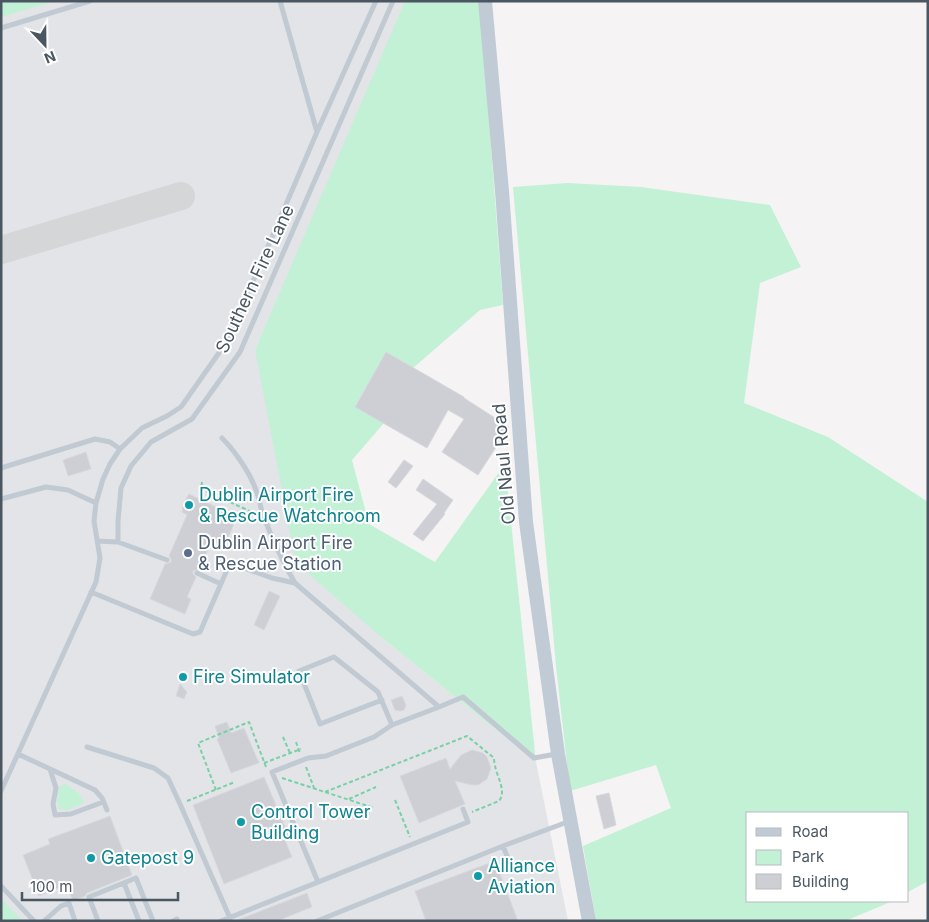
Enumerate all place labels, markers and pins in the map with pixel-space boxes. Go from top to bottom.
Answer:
place label: Dublin Airport Fire & Rescue Watchroom [199,484,381,526]
marker: Dublin Airport Fire & Rescue Watchroom [183,499,195,511]
place label: Dublin Airport Fire & Rescue Station [198,532,353,574]
marker: Dublin Airport Fire & Rescue Station [182,547,194,559]
place label: Fire Simulator [193,666,310,687]
marker: Fire Simulator [177,671,189,683]
place label: Control Tower Building [251,801,371,843]
marker: Control Tower Building [235,816,247,828]
place label: Gatepost 9 [101,847,194,868]
marker: Gatepost 9 [85,852,97,864]
place label: Alliance Aviation [488,855,555,897]
marker: Alliance Aviation [472,870,484,882]

